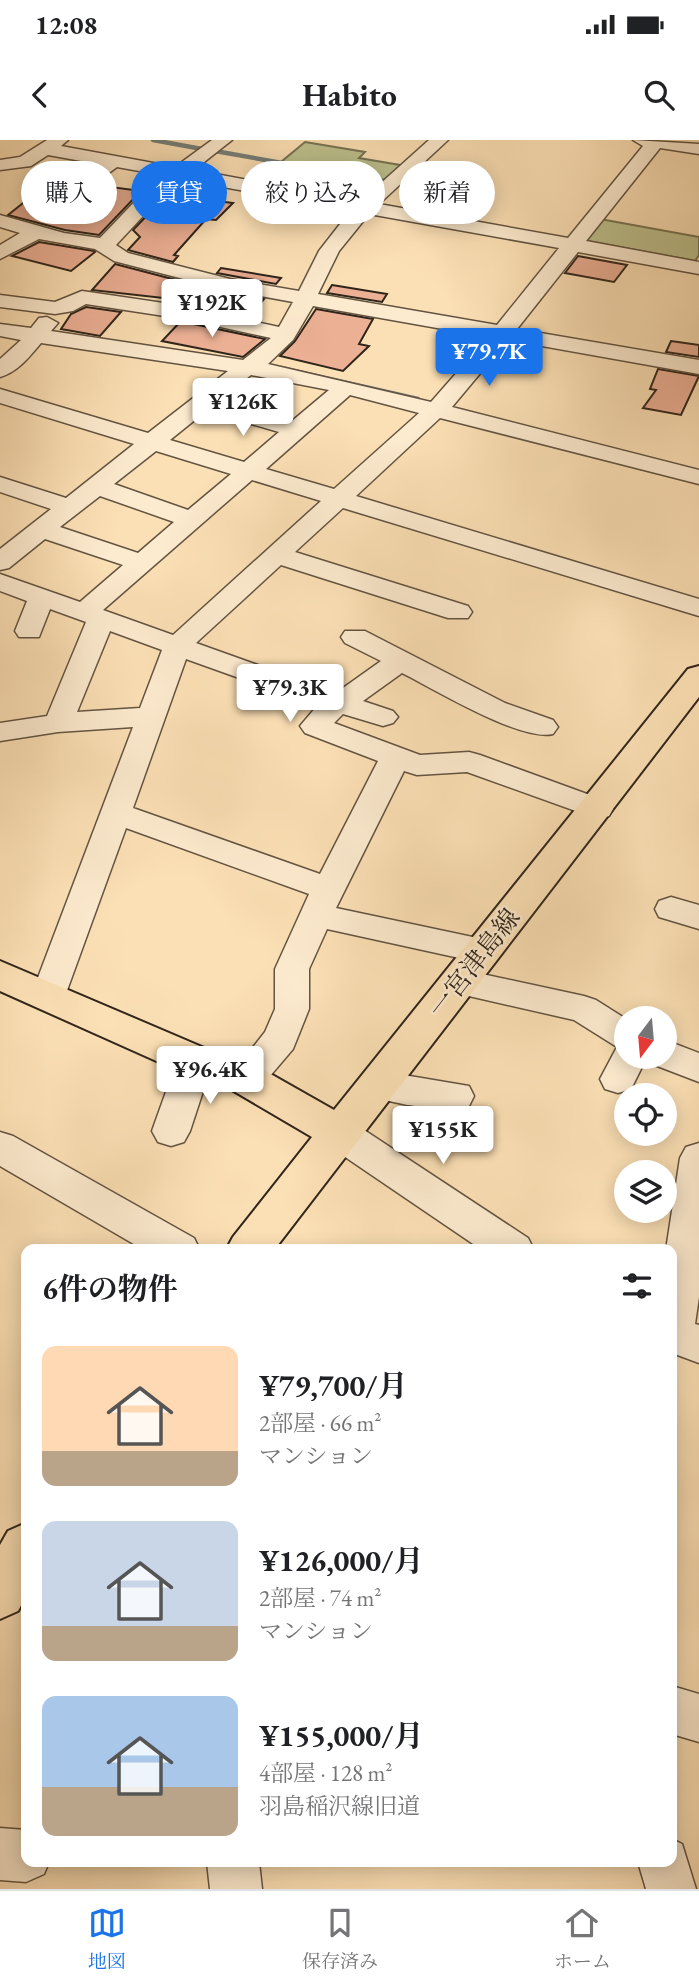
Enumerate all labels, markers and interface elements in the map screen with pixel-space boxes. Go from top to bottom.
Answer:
text: 12:08 [35,8,97,42]
text: Habito [302,74,397,116]
icon: back [21,76,59,114]
icon: search [640,76,678,114]
chip: 購入 [21,161,117,224]
chip: 賃貸 [131,161,227,224]
chip: 絞り込み [241,161,385,224]
chip: 新着 [399,161,495,224]
pin: ¥192K [163,280,261,339]
text: ¥192K [177,287,247,317]
pin: ¥79.7K [432,328,546,388]
text: ¥79.7K [452,336,526,366]
pin: ¥126K [194,378,292,438]
text: ¥126K [208,386,278,416]
pin: ¥79.3K [233,664,347,724]
text: ¥79.3K [253,672,327,702]
street label: 一宮津島線 [421,901,527,1025]
north arrow [614,1006,677,1069]
map controls [614,1006,677,1223]
pin: ¥96.4K [153,1046,267,1106]
text: ¥96.4K [173,1054,247,1084]
button: locate [614,1083,677,1146]
pin: ¥155K [394,1107,492,1166]
text: ¥155K [408,1114,478,1144]
button: layers [614,1160,677,1223]
icon: filters [618,1267,656,1305]
text: 6件の物件 [42,1269,178,1308]
text: ¥79,700/月 [259,1366,408,1405]
icon: home [98,1374,182,1458]
text: 2部屋 · 66 m² [259,1408,381,1438]
text: マンション [259,1441,373,1471]
text: ¥126,000/月 [259,1541,423,1580]
icon: home [98,1549,182,1633]
text: 2部屋 · 74 m² [259,1583,381,1613]
text: マンション [259,1616,373,1646]
text: ¥155,000/月 [259,1716,423,1755]
icon: home [98,1724,182,1808]
text: 4部屋 · 128 m² [259,1758,392,1788]
text: 羽島稲沢線旧道 [259,1791,420,1821]
tab: 地図 [88,1904,126,1974]
tab: 保存済み [302,1904,378,1974]
tab: ホーム [554,1904,611,1974]

